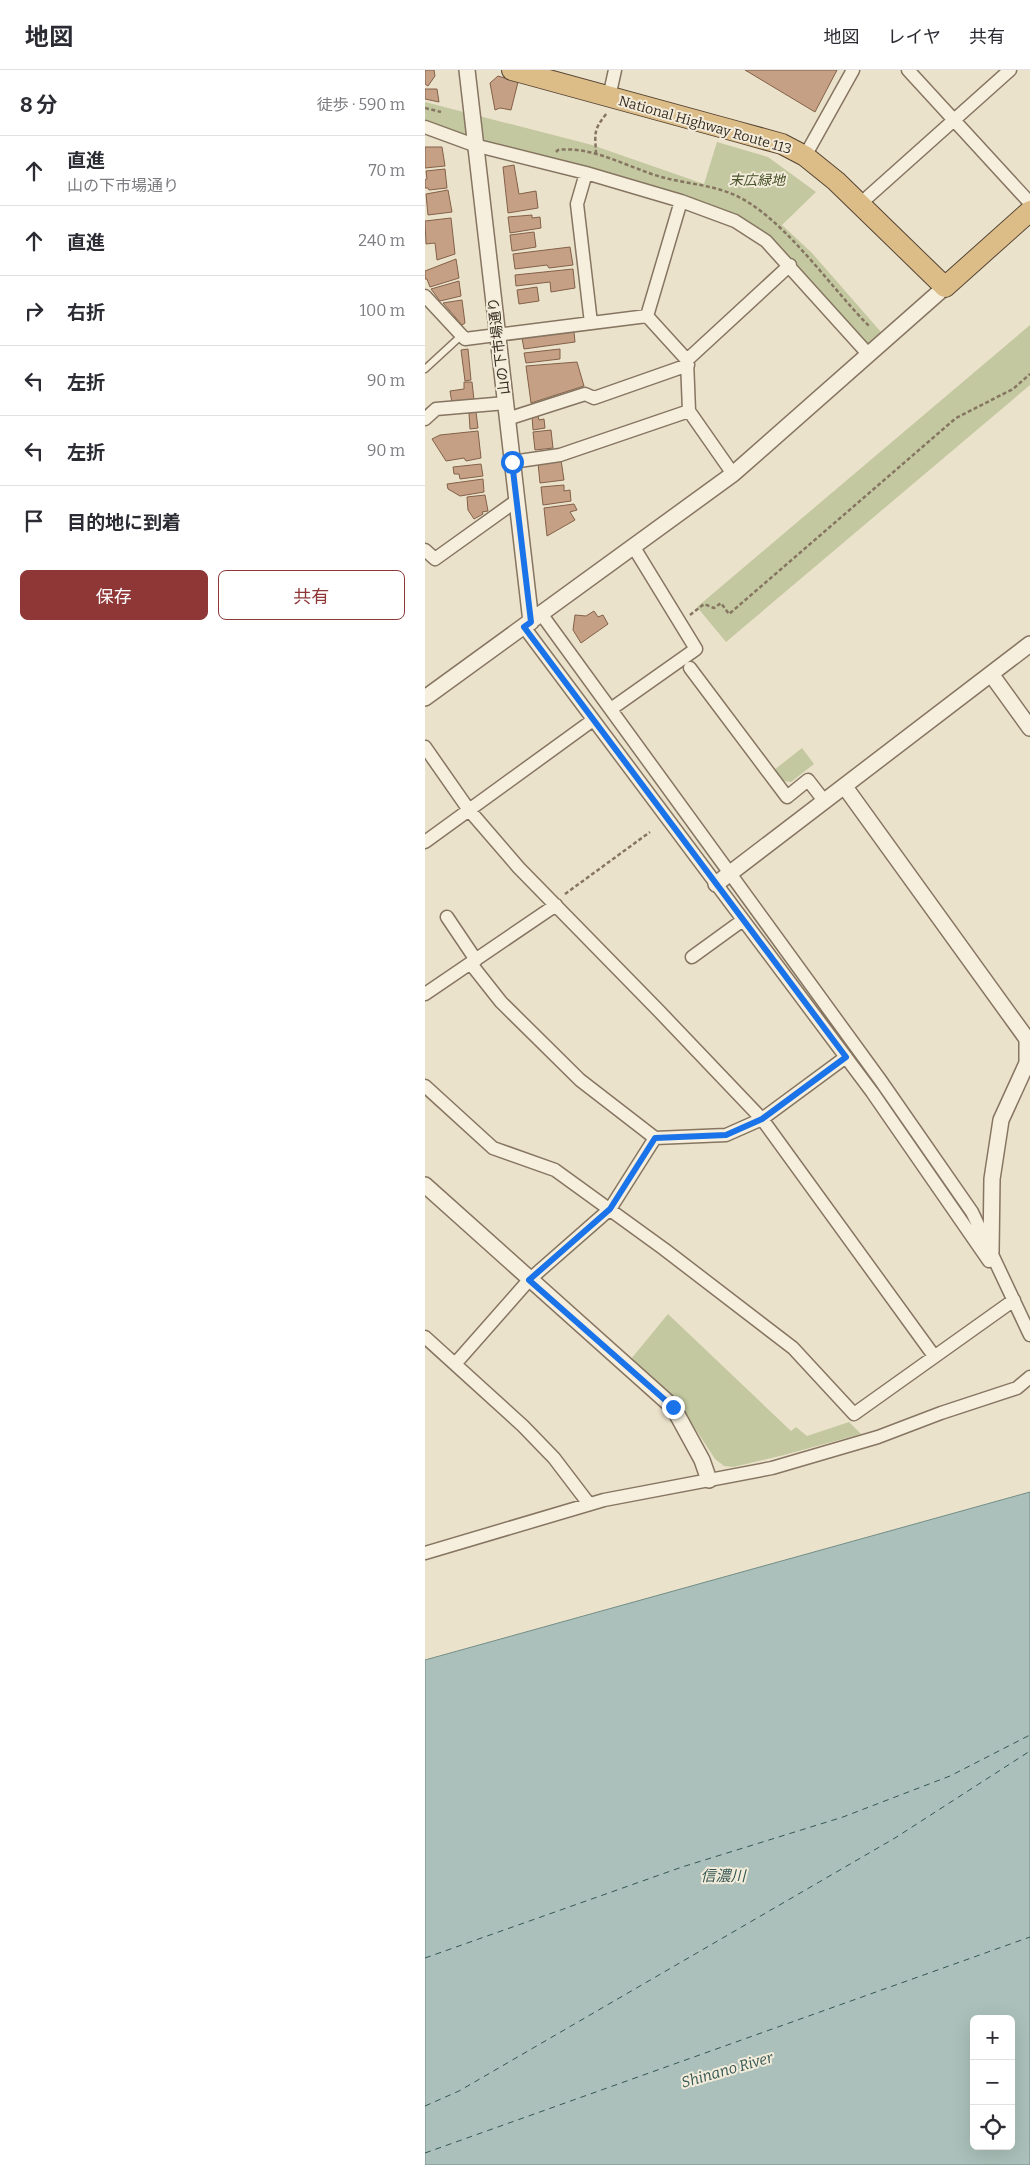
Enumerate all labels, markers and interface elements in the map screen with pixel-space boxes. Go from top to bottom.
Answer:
text: 地図 [25,23,73,51]
text: 地図 [824,26,860,48]
text: レイヤ [888,26,941,48]
text: 共有 [969,26,1005,48]
text: 8 分 [20,92,57,118]
street label: National Highway Route 113 [617,92,793,158]
text: 徒歩 · 590 m [317,95,405,114]
text: 直進 [67,149,105,172]
icon: ahead [20,157,48,185]
text: 70 m [369,161,405,180]
park label: 末広緑地 [729,172,787,189]
text: 山の下市場通り [67,176,179,195]
icon: ahead [20,227,48,255]
text: 直進 [67,231,105,254]
text: 240 m [358,231,405,250]
street label: 山の下市場通り [485,296,513,396]
icon: right [20,297,48,325]
text: 右折 [67,301,105,324]
text: 100 m [360,301,405,320]
icon: left [20,367,48,395]
text: 左折 [67,371,105,394]
text: 90 m [367,371,405,390]
icon: left [20,437,48,465]
text: 左折 [67,441,105,464]
text: 90 m [367,441,405,460]
route start [501,451,524,474]
icon: arrive [20,507,48,535]
text: 目的地に到着 [67,511,181,534]
button: 保存 [20,570,208,620]
button: 共有 [218,570,405,620]
route end [662,1396,685,1419]
water label: 信濃川 [700,1867,747,1885]
map controls [970,2015,1015,2150]
button: + [970,2015,1015,2060]
water label: Shinano River [679,2048,776,2092]
button: − [970,2060,1015,2105]
button: locate [970,2105,1015,2150]

